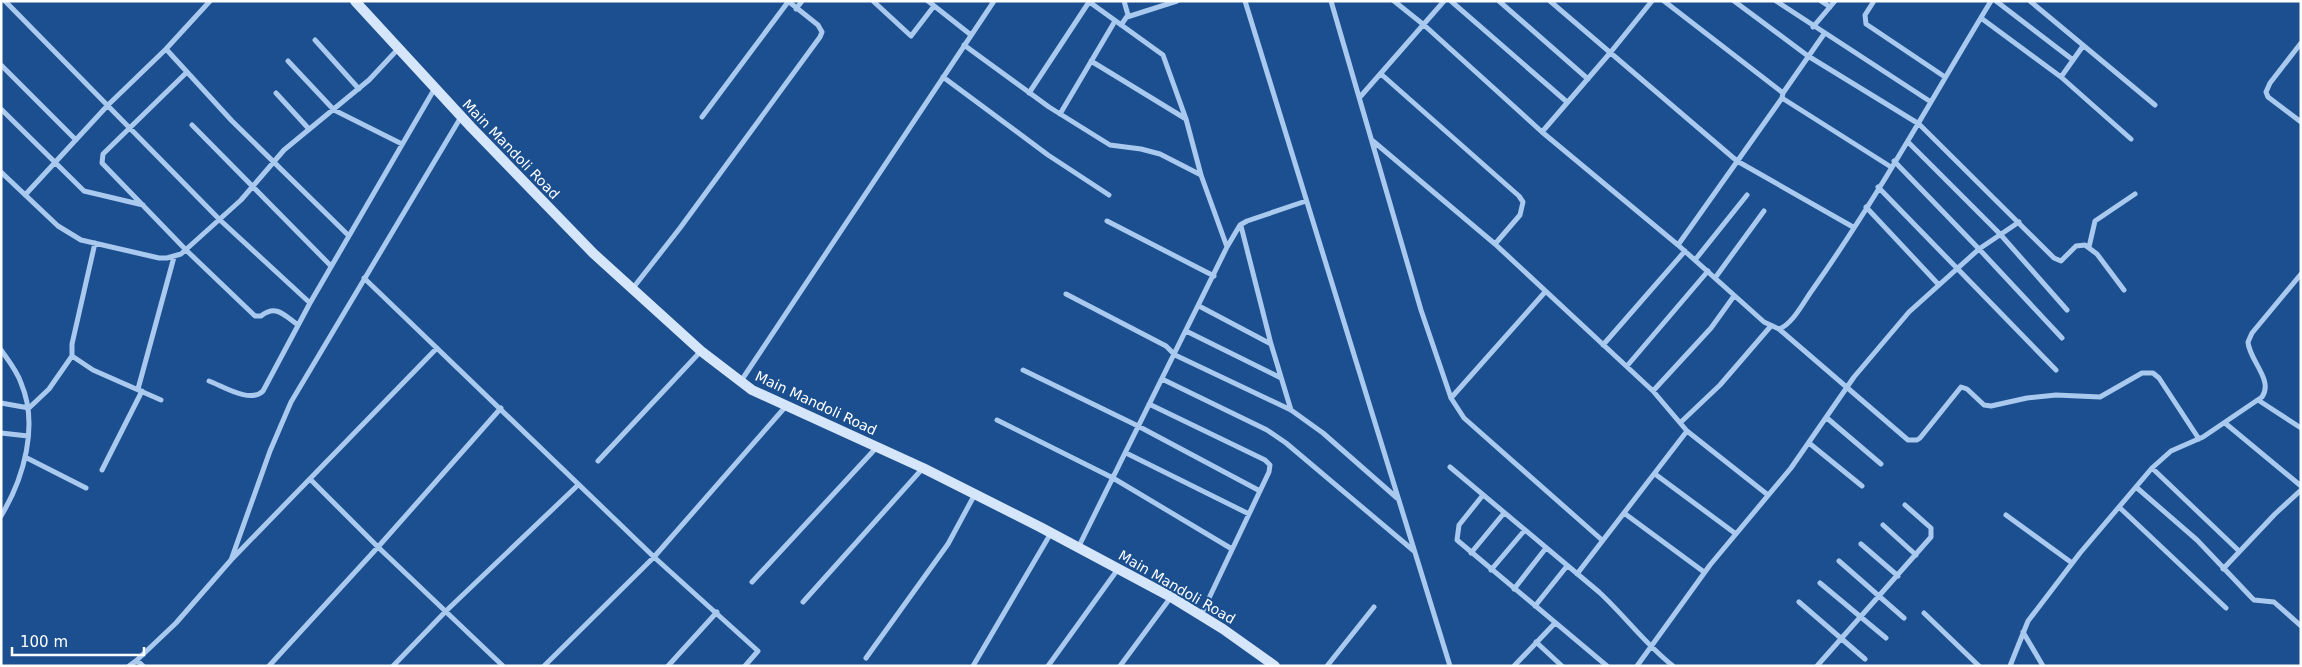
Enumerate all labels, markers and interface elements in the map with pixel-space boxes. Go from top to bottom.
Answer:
street label: Main Mandoli Road [459,96,563,202]
street label: Main Mandoli Road [753,368,879,438]
street label: Main Mandoli Road [1116,547,1238,627]
scale bar [12,624,145,656]
text: 100 m [20,633,68,651]

